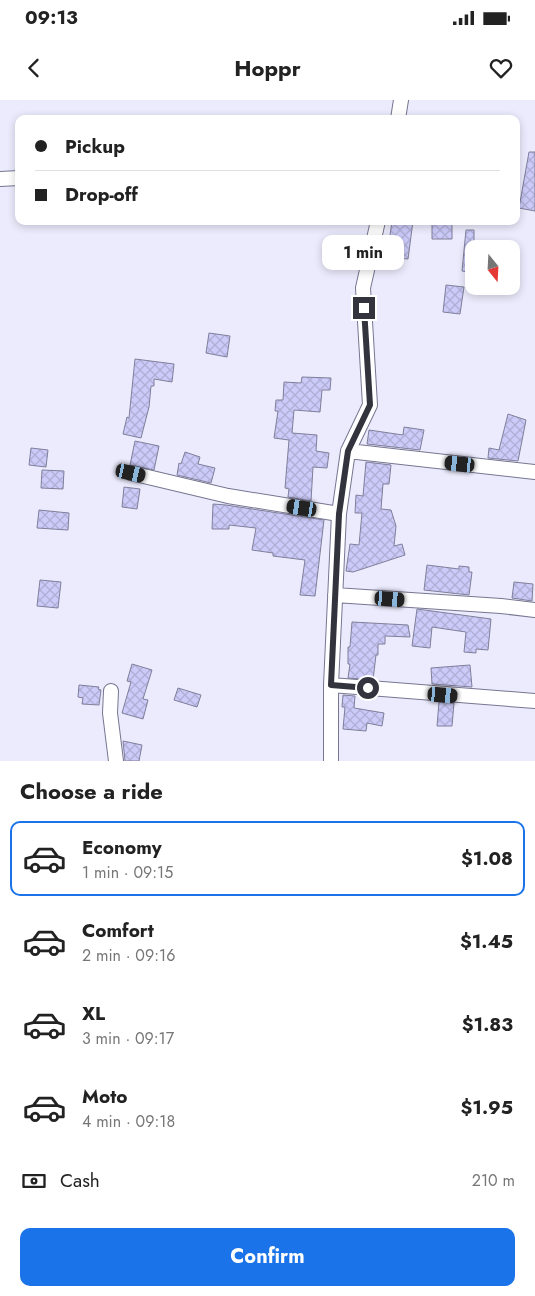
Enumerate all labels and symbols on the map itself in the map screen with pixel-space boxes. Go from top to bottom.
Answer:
callout: 1 min [323,236,405,270]
north arrow [465,240,520,295]
route end [353,297,375,319]
car [444,455,475,473]
car [114,462,147,484]
car [286,498,317,518]
car [374,590,405,608]
route start [357,677,379,699]
car [427,686,458,704]

